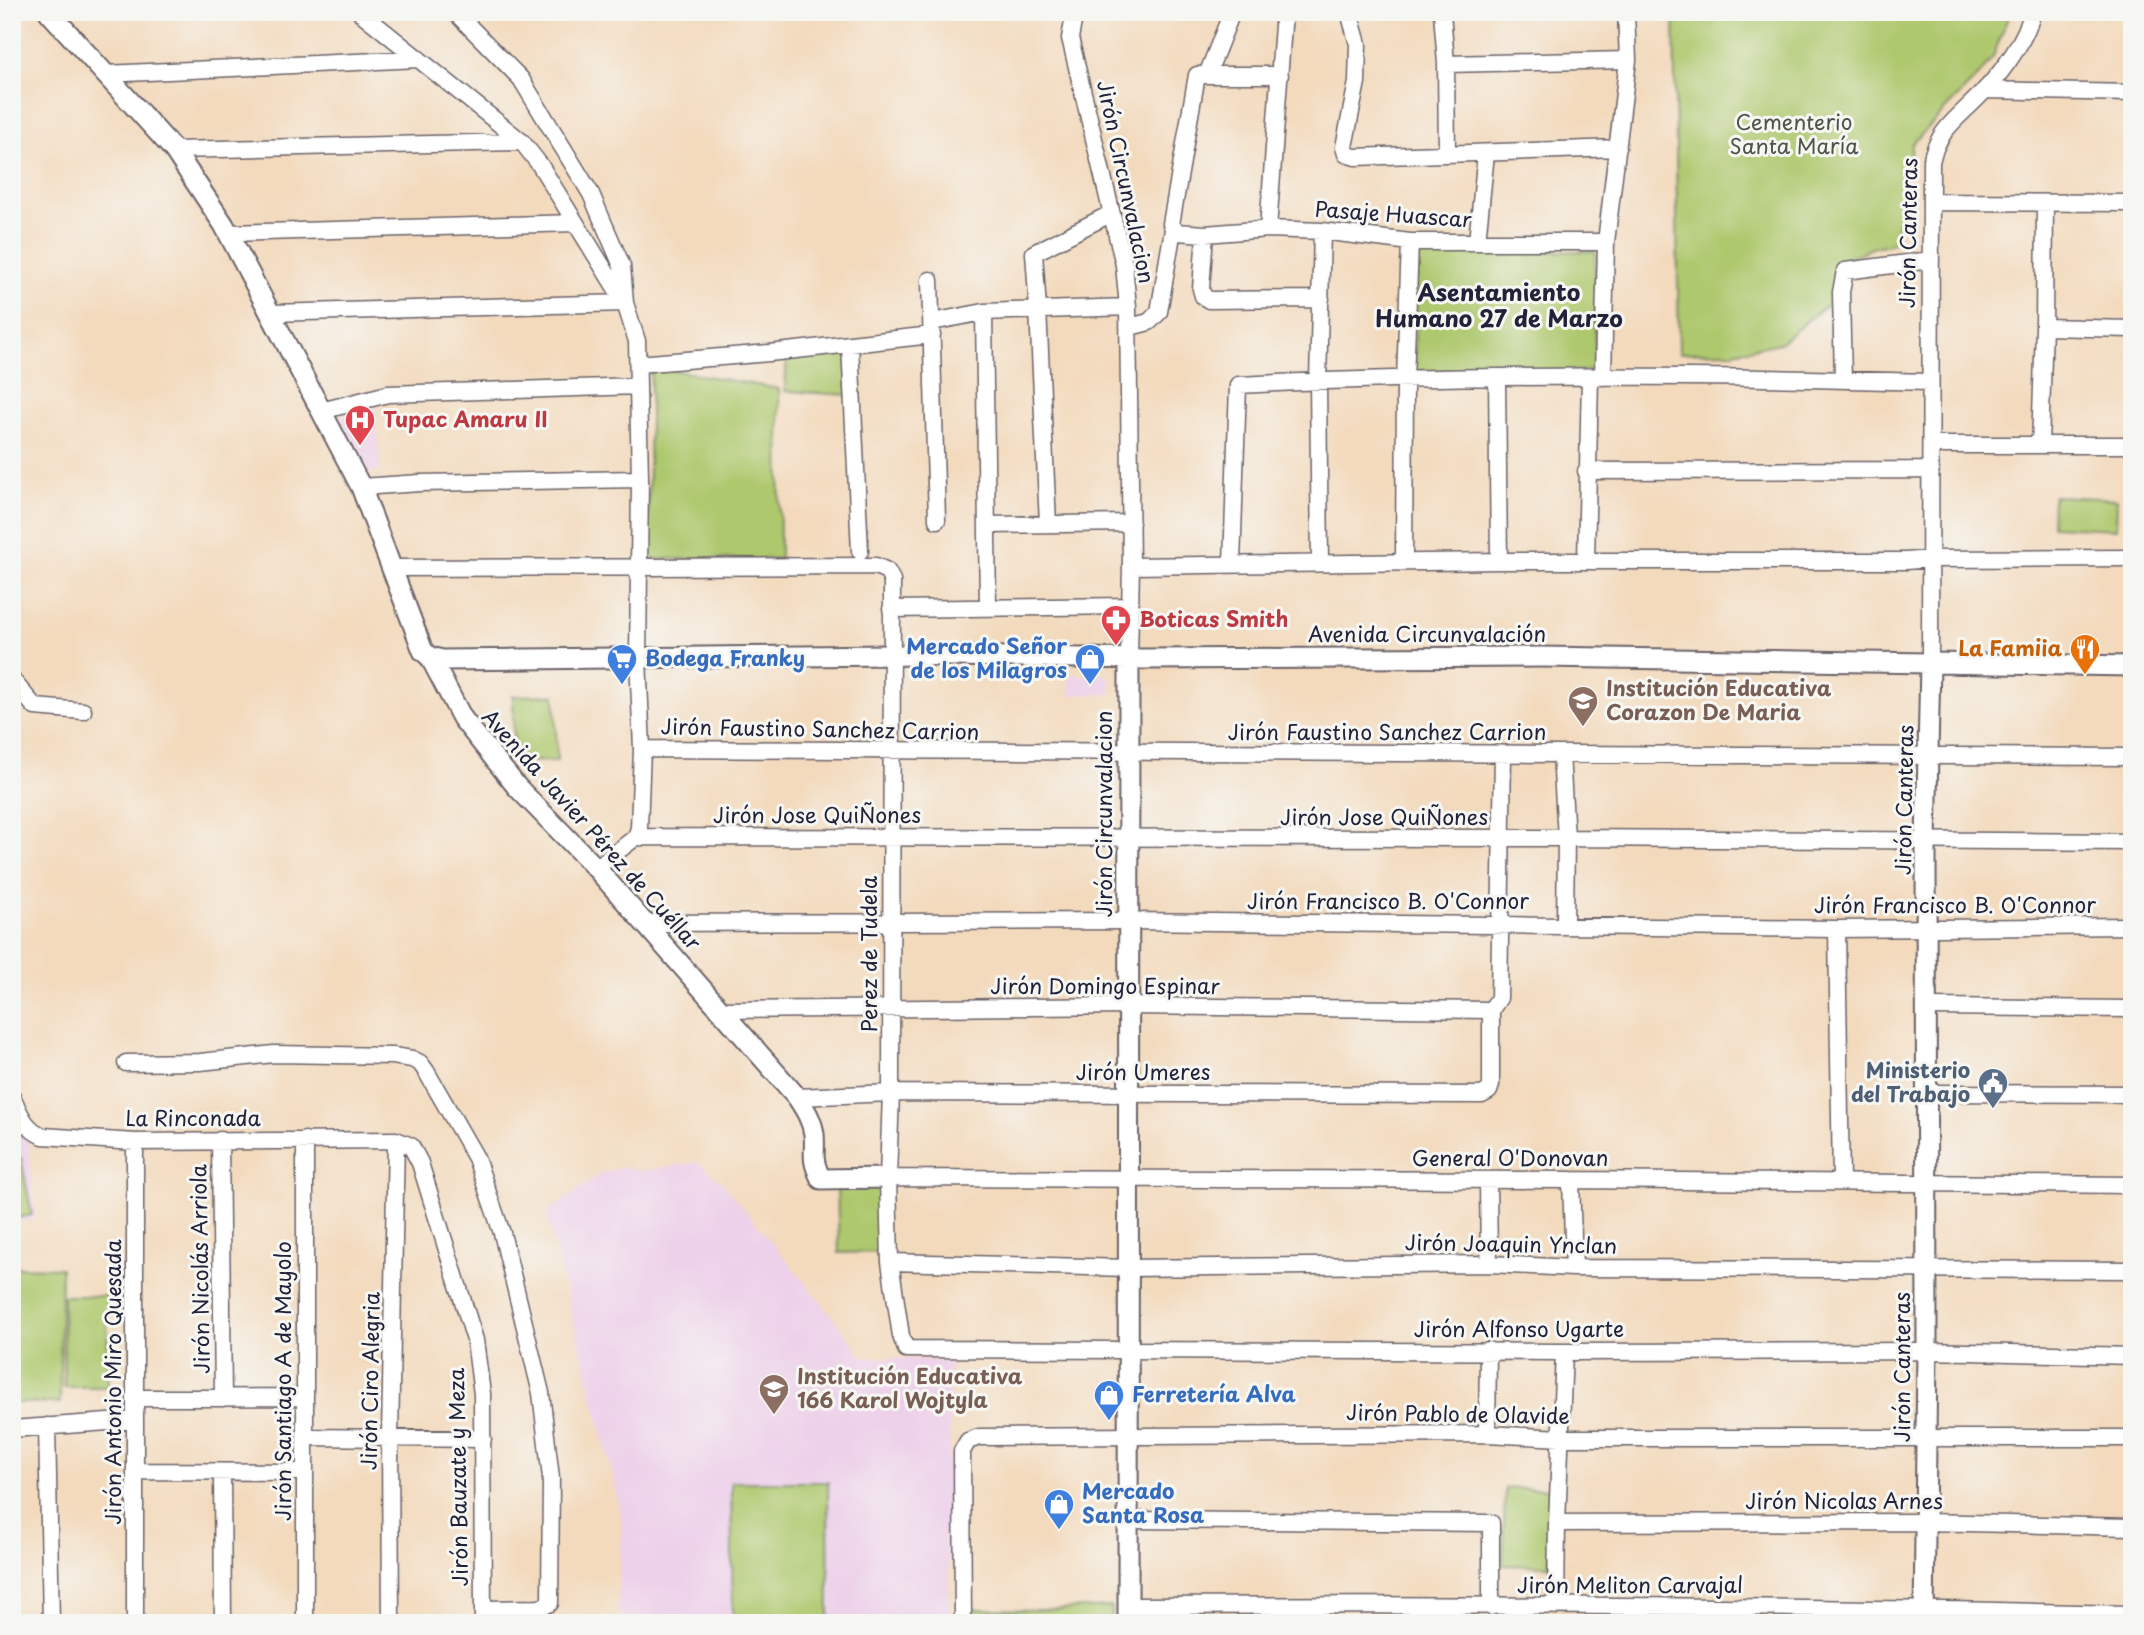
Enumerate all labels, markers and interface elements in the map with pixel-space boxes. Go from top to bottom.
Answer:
street label: Jirón Circunvalacion [1090,77,1164,286]
park label: Cementerio Santa María [1730,105,1859,161]
street label: Jirón Canteras [1890,158,1924,308]
street label: Pasaje Huascar [1314,192,1473,234]
district label: Asentamiento Humano 27 de Marzo [1375,274,1623,335]
place label: Tupac Amaru II [383,402,548,434]
hospital icon: Tupac Amaru II [343,403,377,447]
place label: Boticas Smith [1139,602,1288,634]
pharmacy icon: Boticas Smith [1099,603,1133,647]
street label: Avenida Circunvalación [1308,617,1546,649]
place label: Mercado Señor de los Milagros [906,629,1067,685]
place label: La Famiia [1958,631,2062,663]
restaurant icon: La Famiia [2068,632,2102,676]
place label: Bodega Franky [645,641,805,673]
supermarket icon: Bodega Franky [605,642,639,686]
shop icon: Mercado Señor de los Milagros [1073,642,1107,686]
place label: Institución Educativa Corazon De Maria [1606,671,1832,727]
school or university icon: Institución Educativa Corazon De Maria [1566,684,1600,728]
street label: Avenida Javier Pérez de Cuéllar [475,701,710,957]
street label: Jirón Faustino Sanchez Carrion [660,709,980,747]
street label: Jirón Circunvalacion [1087,711,1119,917]
street label: Jirón Faustino Sanchez Carrion [1228,715,1546,747]
street label: Jirón Canteras [1886,725,1920,875]
street label: Jirón Jose QuiÑones [713,798,921,830]
street label: Jirón Jose QuiÑones [1280,800,1488,832]
street label: Perez de Tudela [852,876,884,1032]
street label: Jirón Francisco B. O'Connor [1247,884,1529,916]
street label: Jirón Francisco B. O'Connor [1814,888,2096,920]
street label: Jirón Domingo Espinar [990,969,1220,1001]
place label: Ministerio del Trabajo [1851,1053,1970,1109]
street label: Jirón Umeres [1076,1055,1210,1087]
public building icon: Ministerio del Trabajo [1976,1066,2010,1110]
street label: La Rinconada [125,1101,262,1133]
street label: General O'Donovan [1412,1141,1608,1173]
street label: Jirón Nicolás Arriola [181,1164,217,1374]
street label: Jirón Joaquin Ynclan [1405,1225,1617,1261]
street label: Jirón Antonio Miro Quesada [96,1238,128,1525]
street label: Jirón Santiago A de Mayolo [266,1241,298,1521]
street label: Jirón Ciro Alegria [351,1291,387,1470]
street label: Jirón Canteras [1885,1292,1917,1442]
street label: Jirón Alfonso Ugarte [1414,1312,1624,1344]
place label: Institución Educativa 166 Karol Wojtyla [797,1359,1023,1415]
street label: Jirón Bauzate y Meza [439,1367,475,1587]
school or university icon: Institución Educativa 166 Karol Wojtyla [757,1372,791,1416]
place label: Ferretería Alva [1132,1377,1296,1409]
shop icon: Ferretería Alva [1092,1378,1126,1422]
street label: Jirón Pablo de Olavide [1346,1395,1570,1431]
place label: Mercado Santa Rosa [1082,1474,1204,1530]
street label: Jirón Nicolas Arnes [1745,1484,1943,1516]
shop icon: Mercado Santa Rosa [1042,1487,1076,1531]
street label: Jirón Meliton Carvajal [1517,1568,1743,1600]

